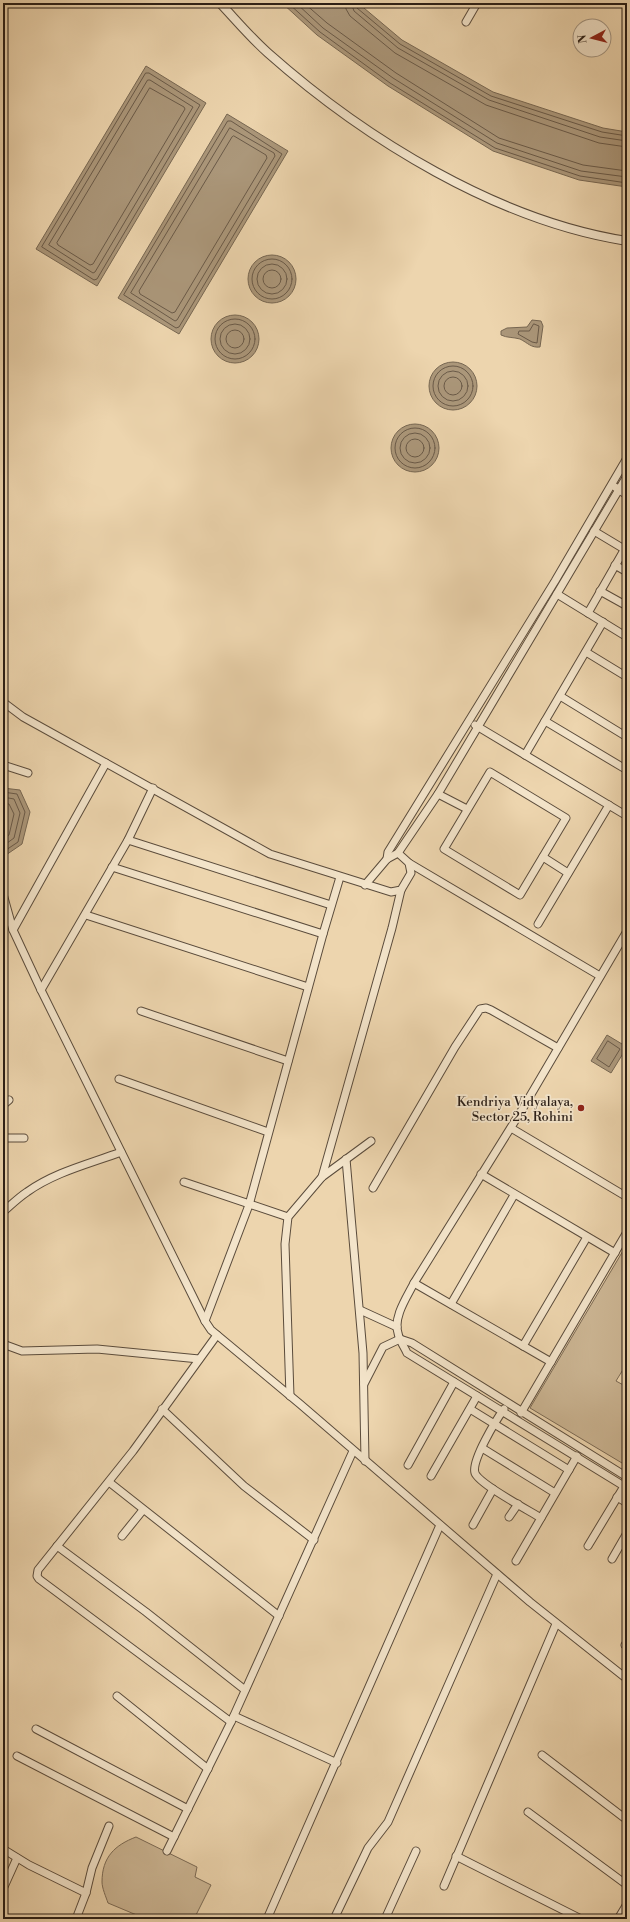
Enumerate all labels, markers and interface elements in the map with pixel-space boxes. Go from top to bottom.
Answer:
north arrow [572,18,612,58]
text: N [576,34,591,44]
place label: Kendriya Vidyalaya, Sector 25, Rohini [457,1094,573,1125]
marker: Kendriya Vidyalaya, Sector 25, Rohini [576,1103,586,1113]

